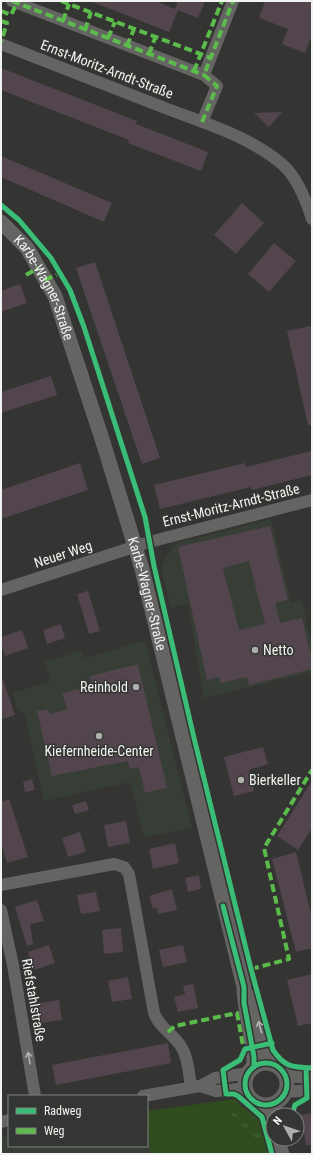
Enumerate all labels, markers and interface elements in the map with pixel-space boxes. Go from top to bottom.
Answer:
street label: Ernst-Moritz-Arndt-Straße [39,36,176,102]
street label: Karbe-Wagner-Straße [11,232,77,343]
street label: Ernst-Moritz-Arndt-Straße [161,480,302,530]
street label: Karbe-Wagner-Straße [125,535,170,652]
street label: Neuer Weg [32,537,94,571]
place label: Netto [263,642,293,658]
marker: Netto [250,645,260,655]
place label: Reinhold [80,679,128,695]
marker: Reinhold [131,682,141,692]
marker: Kiefernheide-Center [94,731,104,741]
place label: Kiefernheide-Center [44,743,154,759]
place label: Bierkeller [249,772,301,788]
marker: Bierkeller [236,775,246,785]
street label: Riefstahlstraße [19,957,49,1043]
one-way arrow [256,1021,263,1034]
one-way arrow [24,1051,32,1064]
legend [8,1095,148,1147]
text: Radweg [44,1104,81,1118]
north arrow [265,1107,305,1147]
text: N [271,1114,285,1128]
text: Weg [44,1124,65,1138]

